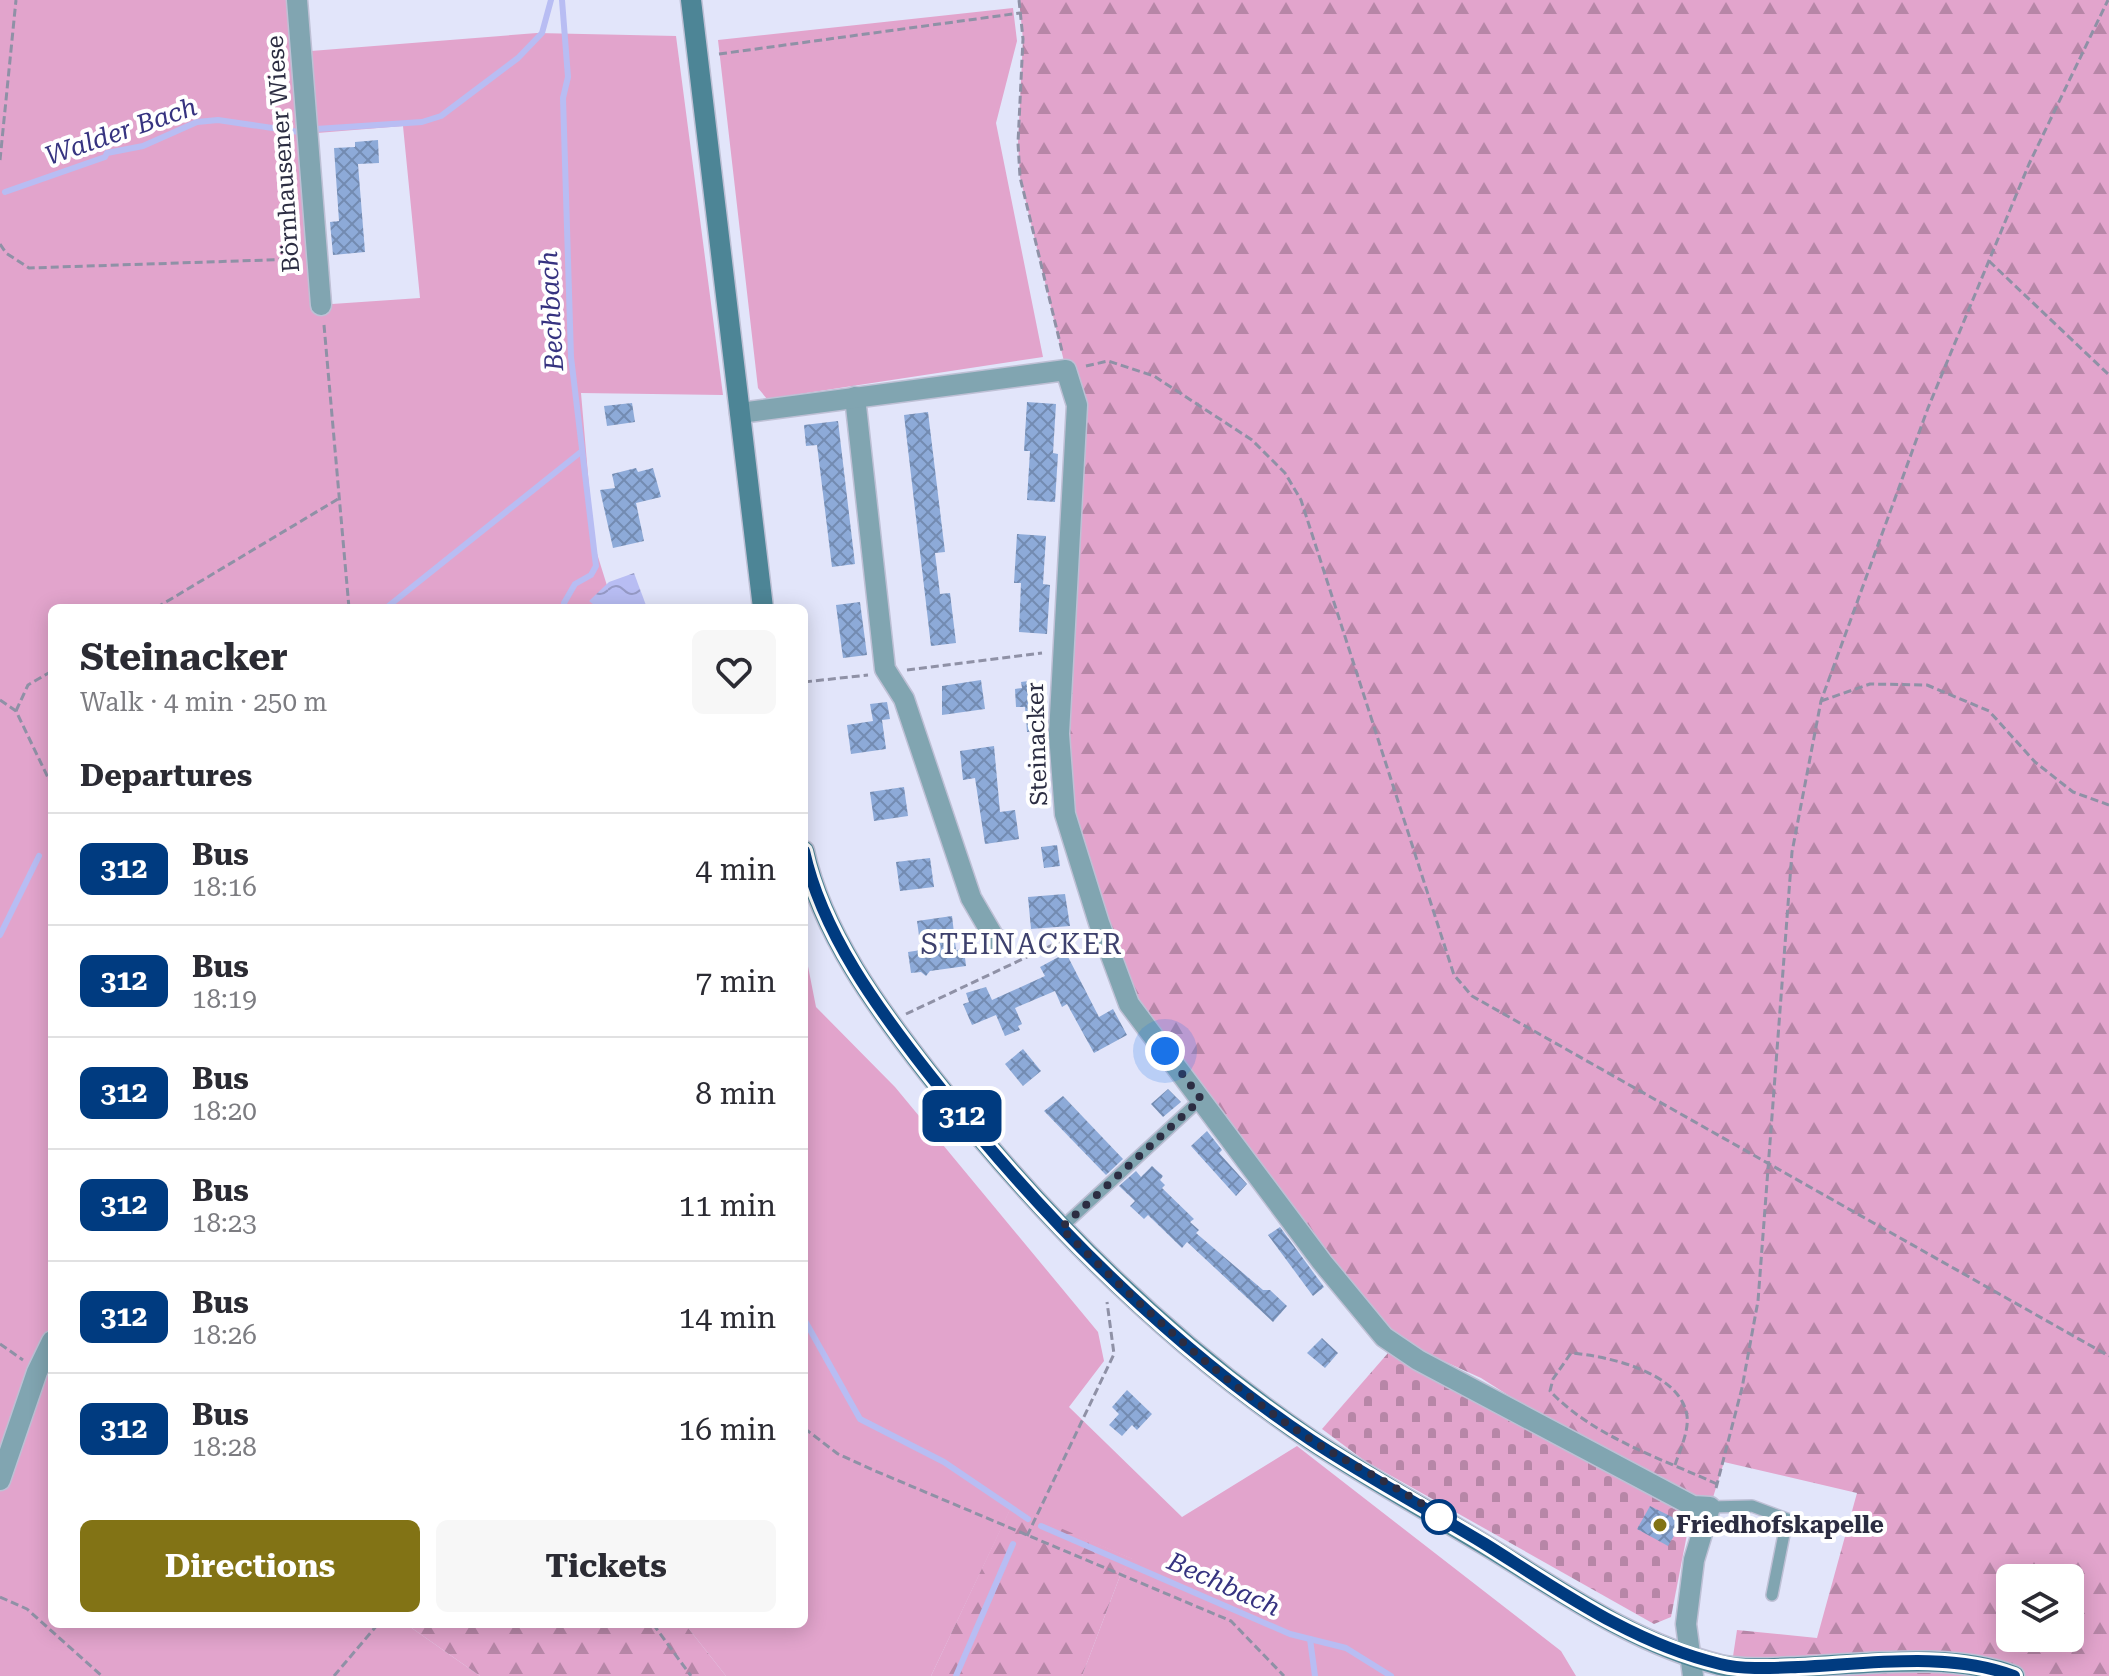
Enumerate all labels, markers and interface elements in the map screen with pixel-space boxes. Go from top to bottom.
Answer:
street label: Börnhausener Wiese [261,34,305,274]
water label: Walder Bach [41,91,201,171]
water label: Bechbach [533,250,569,373]
button: heart [692,630,776,714]
text: Steinacker [80,635,288,679]
street label: Steinacker [1021,682,1053,806]
text: Walk · 4 min · 250 m [80,687,327,717]
text: Departures [80,758,252,793]
text: Bus [192,837,249,872]
text: 312 [100,852,148,885]
text: 4 min [695,852,776,887]
text: 18:16 [192,872,257,902]
district label: STEINACKER [920,928,1124,961]
text: Bus [192,949,249,984]
text: 312 [100,964,148,997]
text: 7 min [695,964,776,999]
text: 18:19 [192,984,257,1014]
your location [1145,1031,1185,1071]
text: Bus [192,1061,249,1096]
text: 312 [100,1076,148,1109]
text: 8 min [695,1076,776,1111]
line badge: 312 [916,1090,1008,1142]
text: 18:20 [192,1096,257,1126]
text: 312 [938,1099,986,1132]
text: Bus [192,1173,249,1208]
text: 312 [100,1188,148,1221]
text: 11 min [679,1188,776,1223]
text: 18:23 [192,1208,257,1238]
text: Bus [192,1285,249,1320]
text: 312 [100,1300,148,1333]
text: 14 min [679,1300,776,1335]
text: 18:26 [192,1320,257,1350]
text: Bus [192,1397,249,1432]
text: 312 [100,1412,148,1445]
text: 16 min [679,1412,776,1447]
text: 18:28 [192,1432,257,1462]
unlabelled marker [1422,1500,1456,1534]
place label: Friedhofskapelle [1676,1511,1884,1539]
marker: Friedhofskapelle [1651,1516,1669,1534]
button: Directions [80,1520,420,1612]
button: Tickets [436,1520,776,1612]
water label: Bechbach [1162,1545,1285,1622]
map controls [1996,1564,2084,1652]
button: layers [1996,1564,2084,1652]

